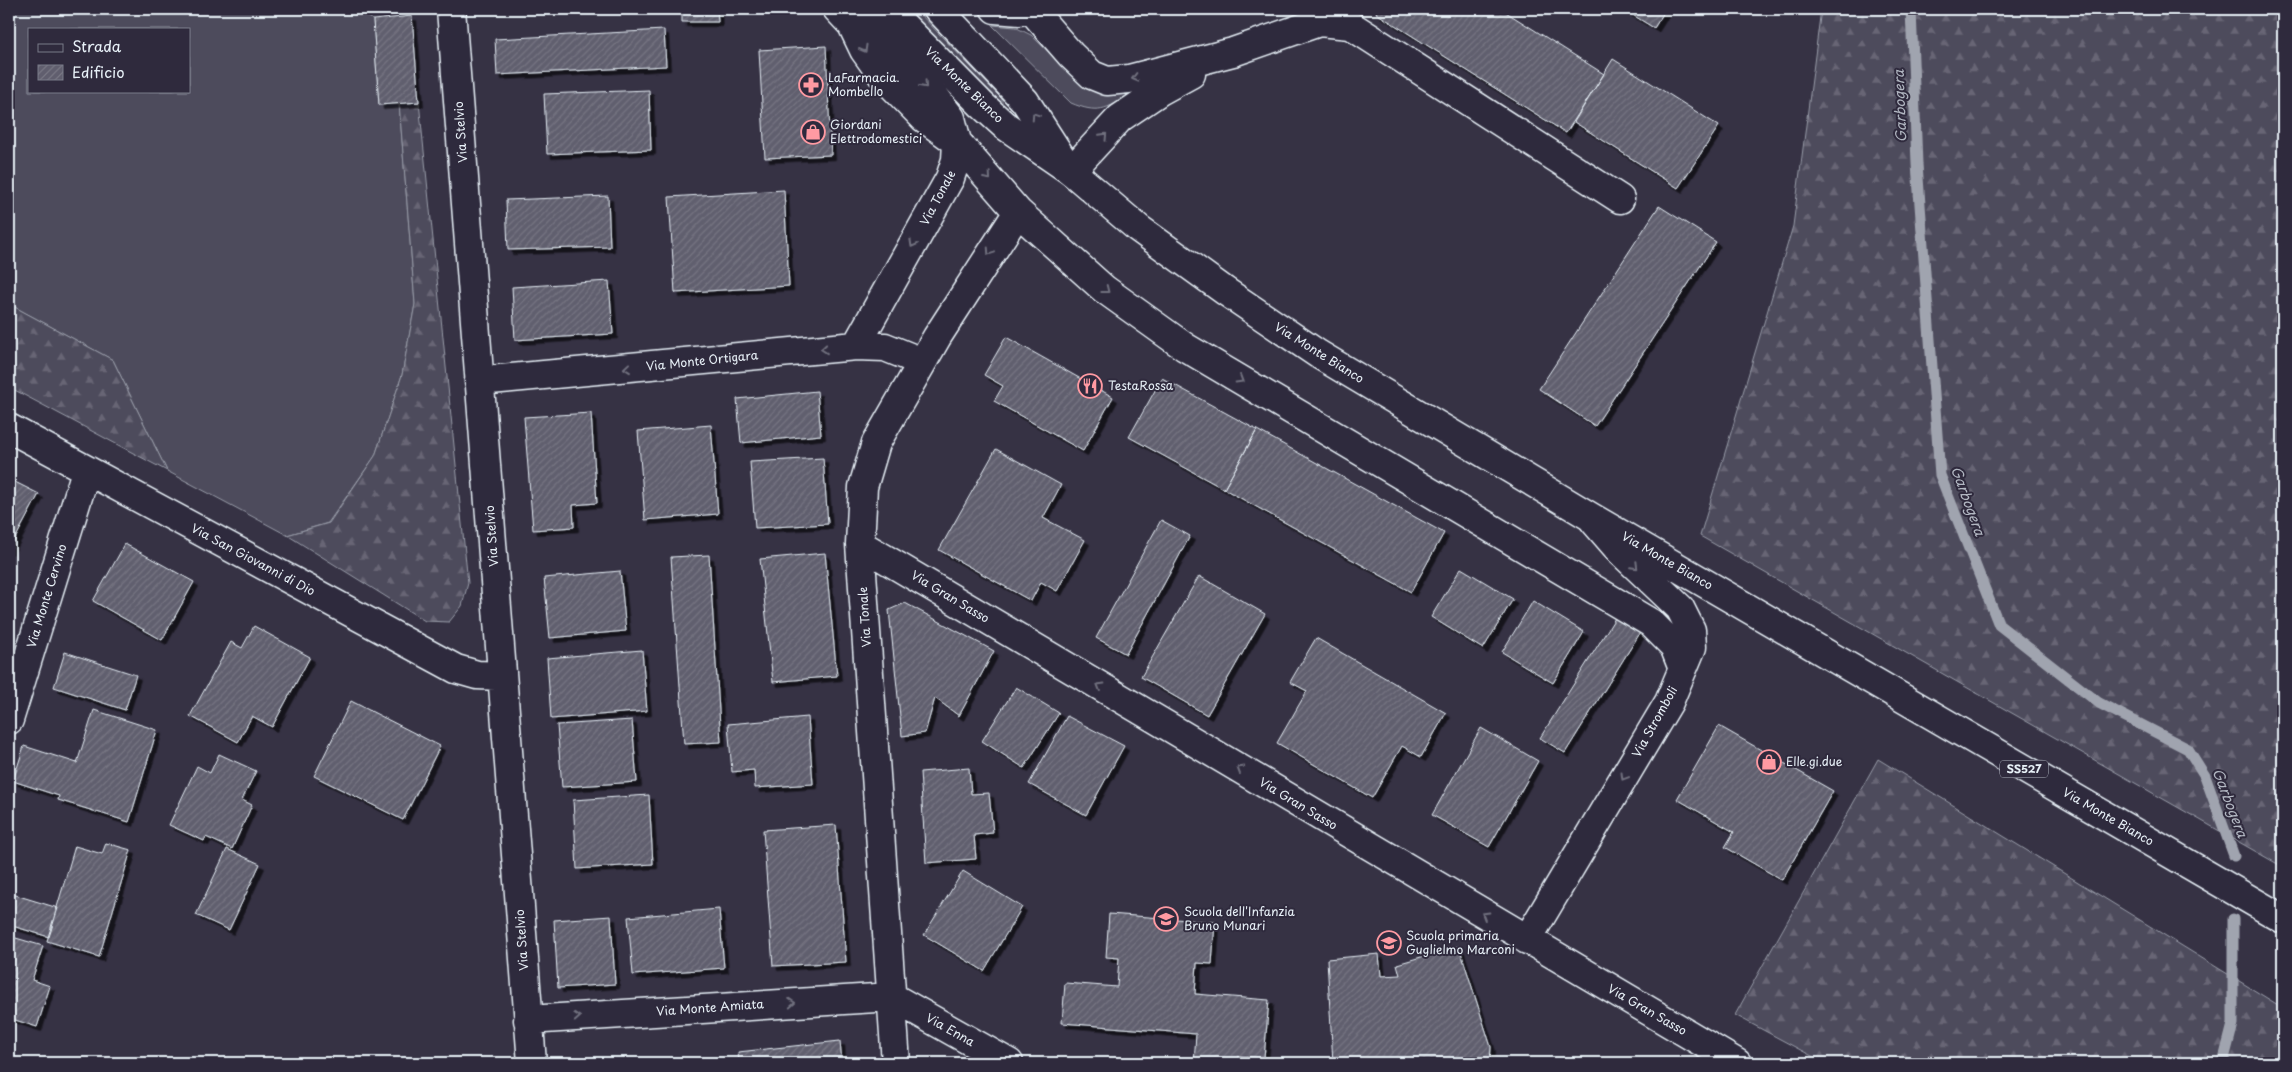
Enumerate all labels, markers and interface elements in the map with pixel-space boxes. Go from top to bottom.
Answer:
legend [28,28,190,92]
text: Strada [72,34,122,57]
street label: Via Monte Bianco [921,42,1008,127]
one-way arrow [858,43,868,52]
text: Edificio [72,60,125,83]
place label: LaFarmacia. Mombello [828,68,900,100]
water label: Garbogera [1888,69,1911,143]
pharmacy icon: LaFarmacia. Mombello [798,72,824,98]
one-way arrow [1132,72,1140,82]
one-way arrow [919,79,928,88]
street label: Via Stelvio [449,100,471,163]
one-way arrow [1031,112,1041,121]
place label: Giordani Elettrodomestici [830,115,922,147]
shop icon: Giordani Elettrodomestici [800,119,826,145]
one-way arrow [1098,132,1107,141]
street label: Via Tonale [915,167,959,228]
one-way arrow [983,172,992,181]
one-way arrow [909,238,919,247]
one-way arrow [987,247,997,256]
one-way arrow [1100,284,1109,292]
street label: Via Monte Bianco [1271,317,1368,387]
one-way arrow [820,343,828,354]
street label: Via Monte Ortigara [645,345,759,375]
one-way arrow [623,362,631,373]
restaurant icon: TestaRossa [1077,373,1103,399]
one-way arrow [1235,374,1244,384]
place label: TestaRossa [1108,376,1174,394]
water label: Garbogera [1946,463,1991,539]
street label: Via Stelvio [480,504,502,567]
street label: Via San Giovanni di Dio [188,519,319,600]
street label: Via Monte Bianco [1619,527,1717,594]
street label: Via Monte Cervino [22,541,71,650]
one-way arrow [1630,560,1639,569]
street label: Via Gran Sasso [908,566,993,627]
street label: Via Tonale [853,586,875,648]
one-way arrow [1097,683,1106,693]
street label: Via Stromboli [1627,683,1681,760]
shop icon: Elle.gi.due [1756,749,1782,775]
place label: Elle.gi.due [1786,752,1843,770]
road number: SS527 [2000,761,2048,778]
water label: Garbogera [2208,765,2253,841]
one-way arrow [1237,766,1246,776]
one-way arrow [1620,772,1630,781]
street label: Via Gran Sasso [1256,773,1341,834]
street label: Via Monte Bianco [2060,783,2158,850]
place label: Scuola dell'Infanzia Bruno Munari [1184,902,1296,934]
school or university icon: Scuola dell'Infanzia Bruno Munari [1153,906,1179,932]
street label: Via Stelvio [510,908,532,971]
one-way arrow [1482,911,1491,921]
place label: Scuola primaria Guglielmo Marconi [1406,926,1515,958]
school or university icon: Scuola primaria Guglielmo Marconi [1376,930,1402,956]
street label: Via Gran Sasso [1605,979,1691,1039]
street label: Via Monte Amiata [656,994,765,1020]
one-way arrow [788,998,796,1009]
street label: Via Enna [923,1008,979,1050]
one-way arrow [573,1011,581,1022]

